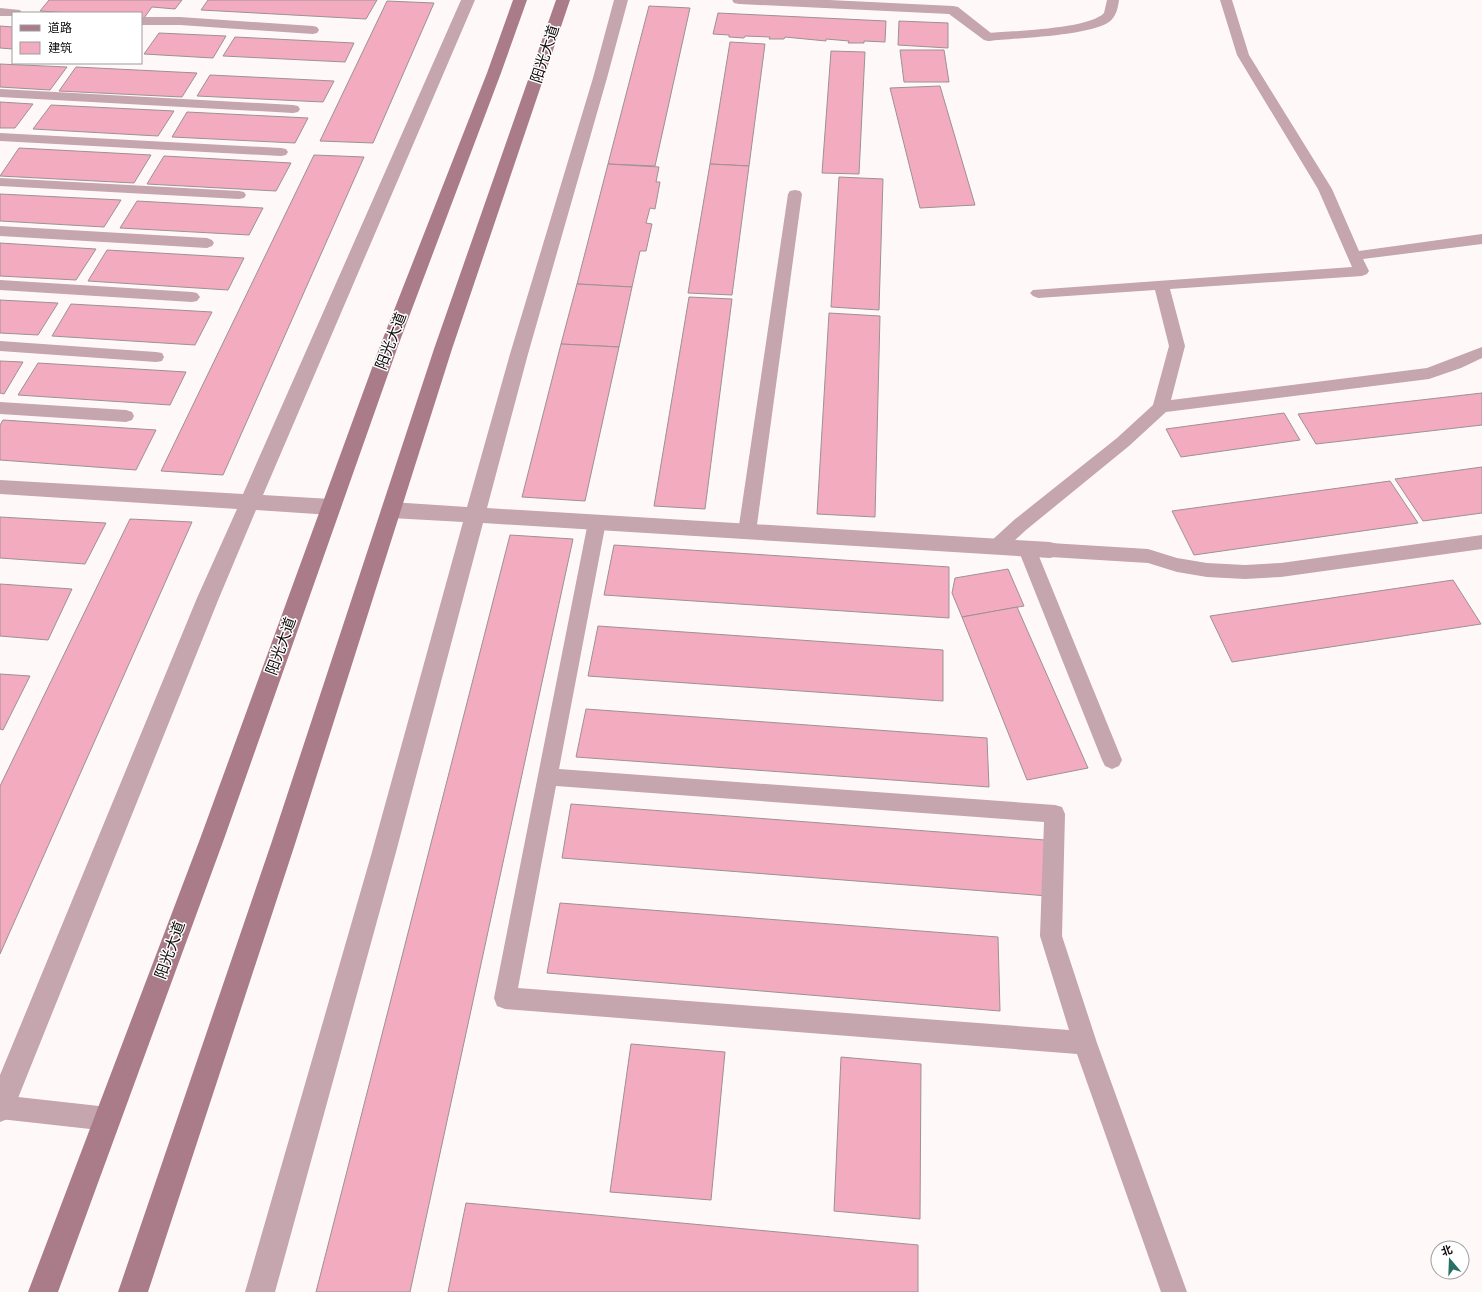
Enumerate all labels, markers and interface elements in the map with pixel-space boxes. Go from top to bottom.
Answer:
legend [12,12,142,64]
text: 道路 [48,19,72,37]
street label: 阳光大道 [525,22,565,86]
text: 建筑 [48,39,72,57]
street label: 阳光大道 [370,309,412,373]
street label: 阳光大道 [260,614,302,678]
street label: 阳光大道 [149,918,191,982]
north arrow [1430,1240,1470,1280]
text: 北 [1439,1241,1455,1260]

